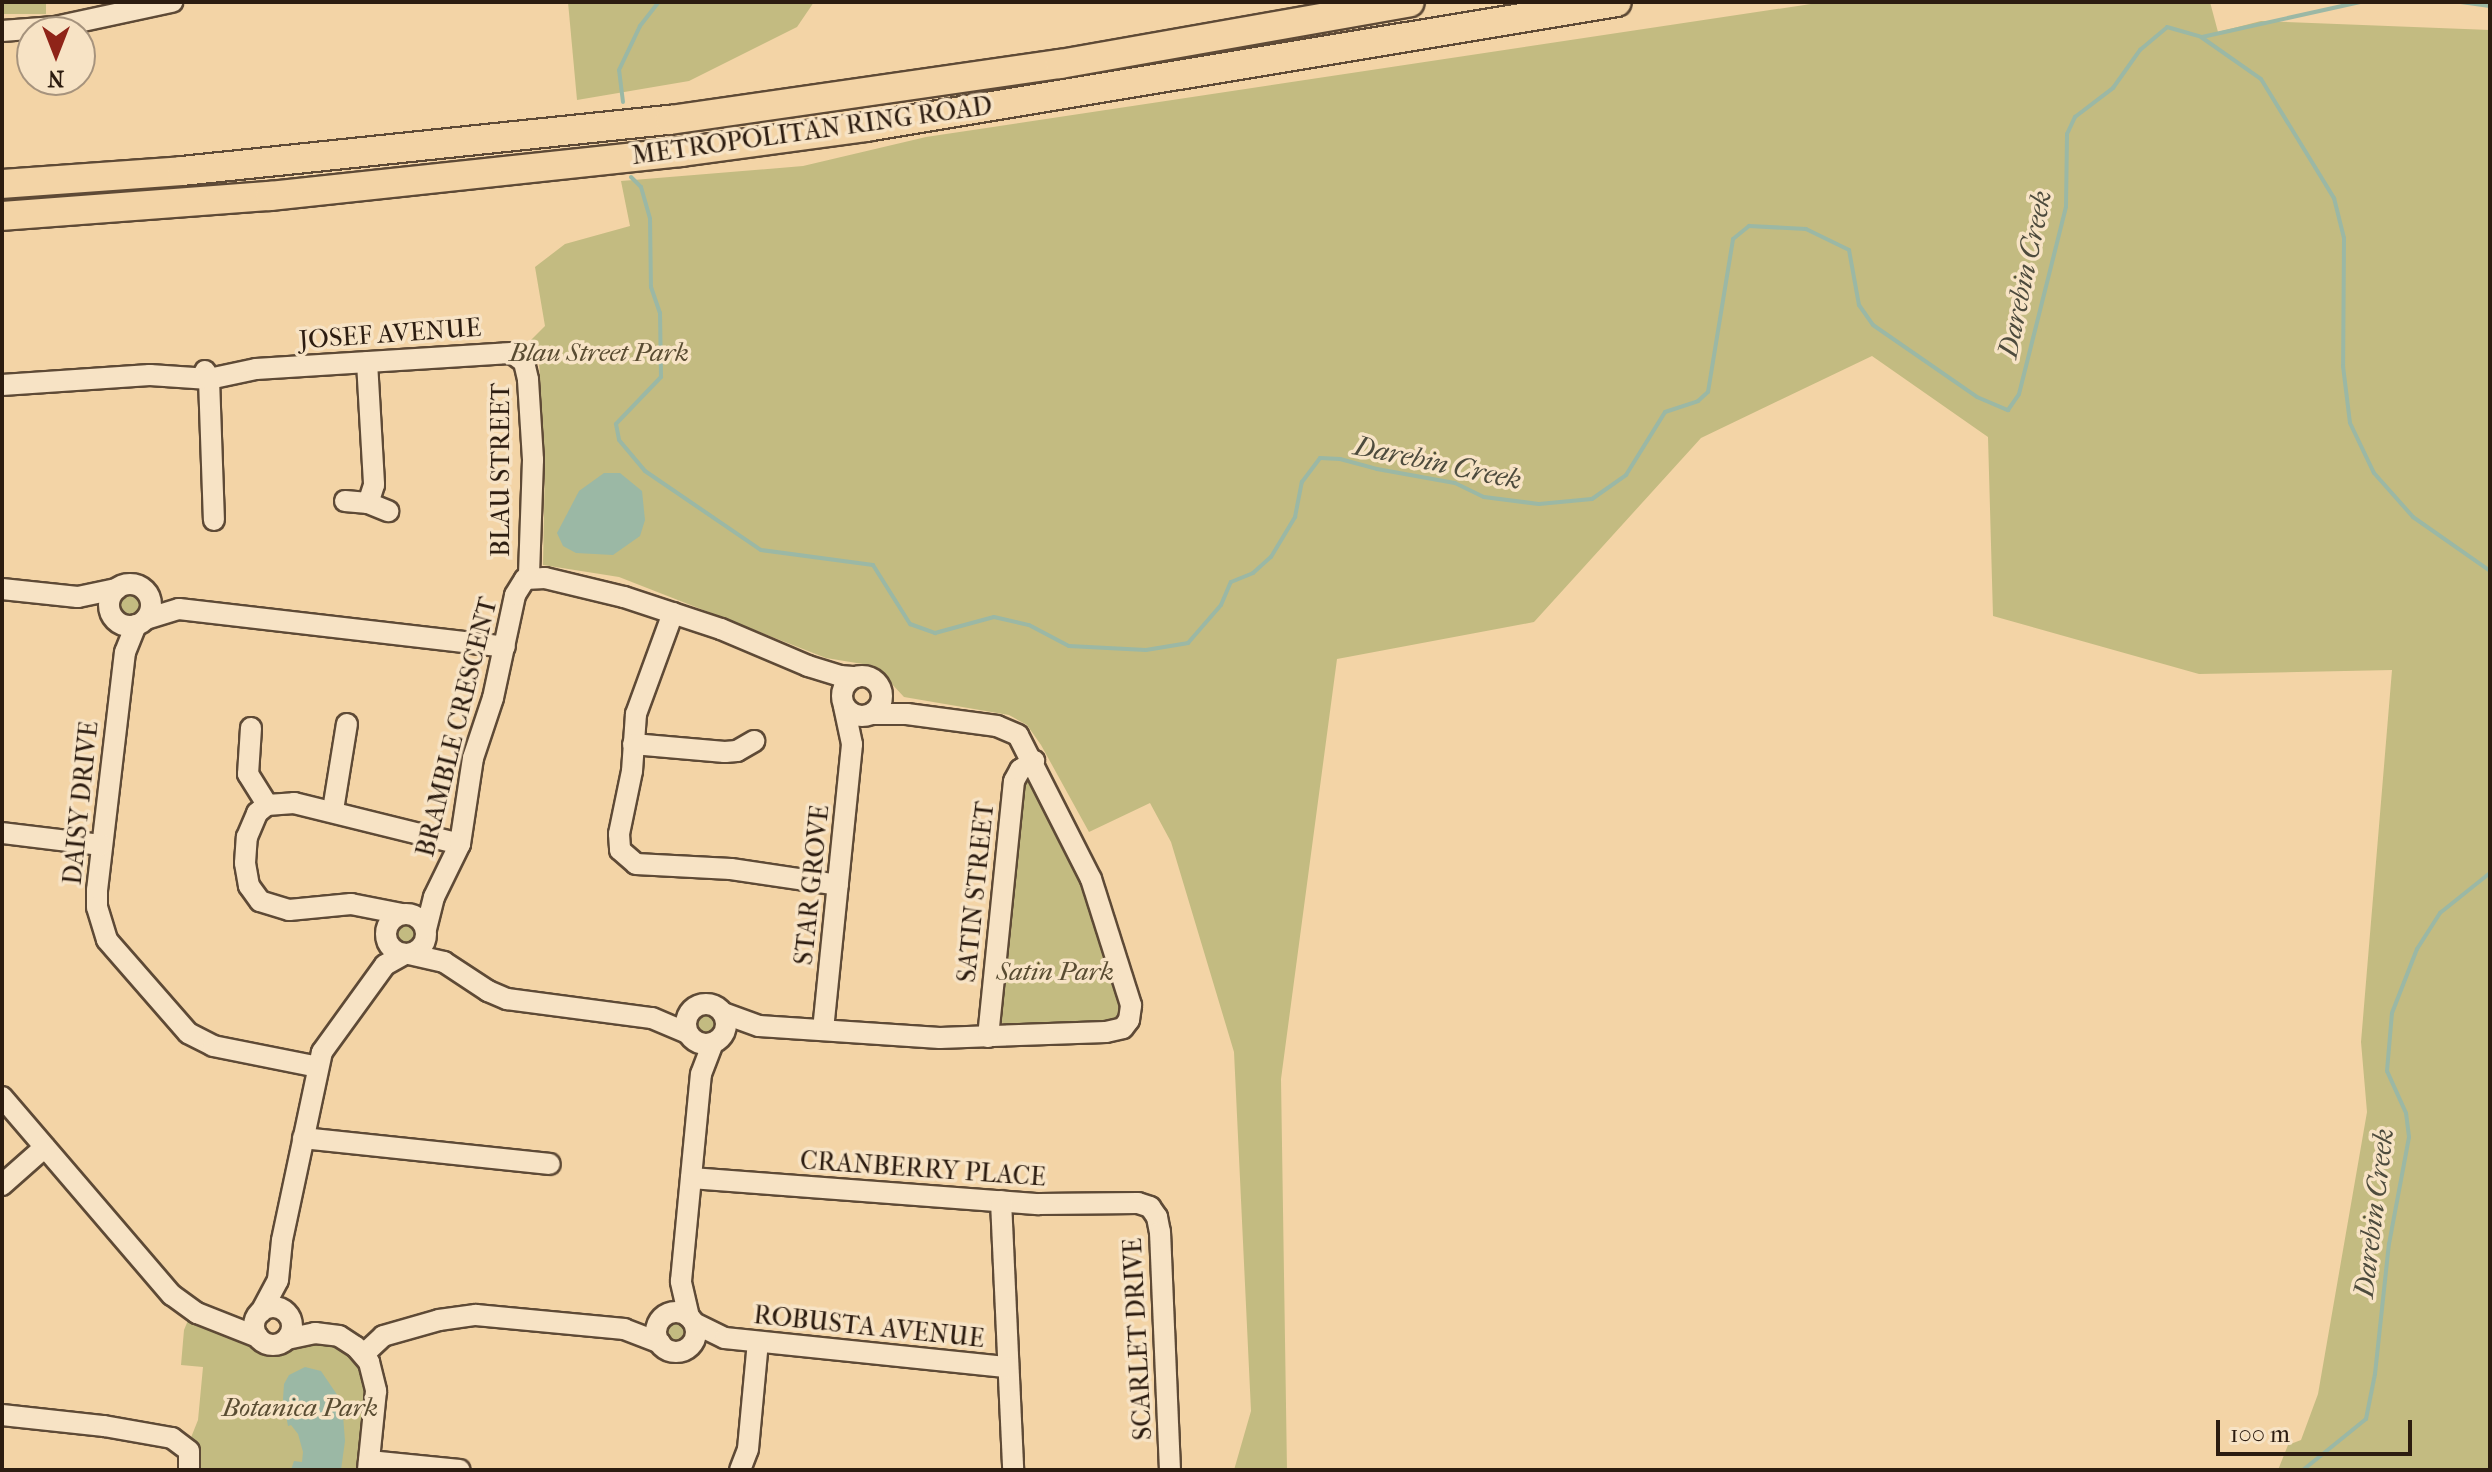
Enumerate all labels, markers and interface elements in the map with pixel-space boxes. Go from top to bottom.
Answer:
north arrow [16,16,96,96]
text: N [48,65,64,91]
street label: METROPOLITAN RING ROAD [630,90,994,172]
water label: Darebin Creek [1991,187,2059,361]
street label: JOSEF AVENUE [298,312,482,356]
park label: Blau Street Park [509,337,689,369]
street label: BLAU STREET [485,383,517,557]
water label: Darebin Creek [1351,429,1525,497]
street label: BRAMBLE CRESCENT [410,594,504,860]
street label: DAISY DRIVE [57,720,105,886]
street label: SATIN STREET [951,800,1001,984]
street label: STAR GROVE [788,803,836,967]
park label: Satin Park [996,956,1114,988]
water label: Darebin Creek [2347,1126,2401,1300]
street label: CRANBERRY PLACE [799,1145,1047,1193]
street label: SCARLET DRIVE [1117,1237,1159,1441]
street label: ROBUSTA AVENUE [752,1299,986,1355]
park label: Botanica Park [222,1392,378,1424]
scale bar [2220,1404,2416,1454]
text: 100 m [2230,1420,2290,1448]

